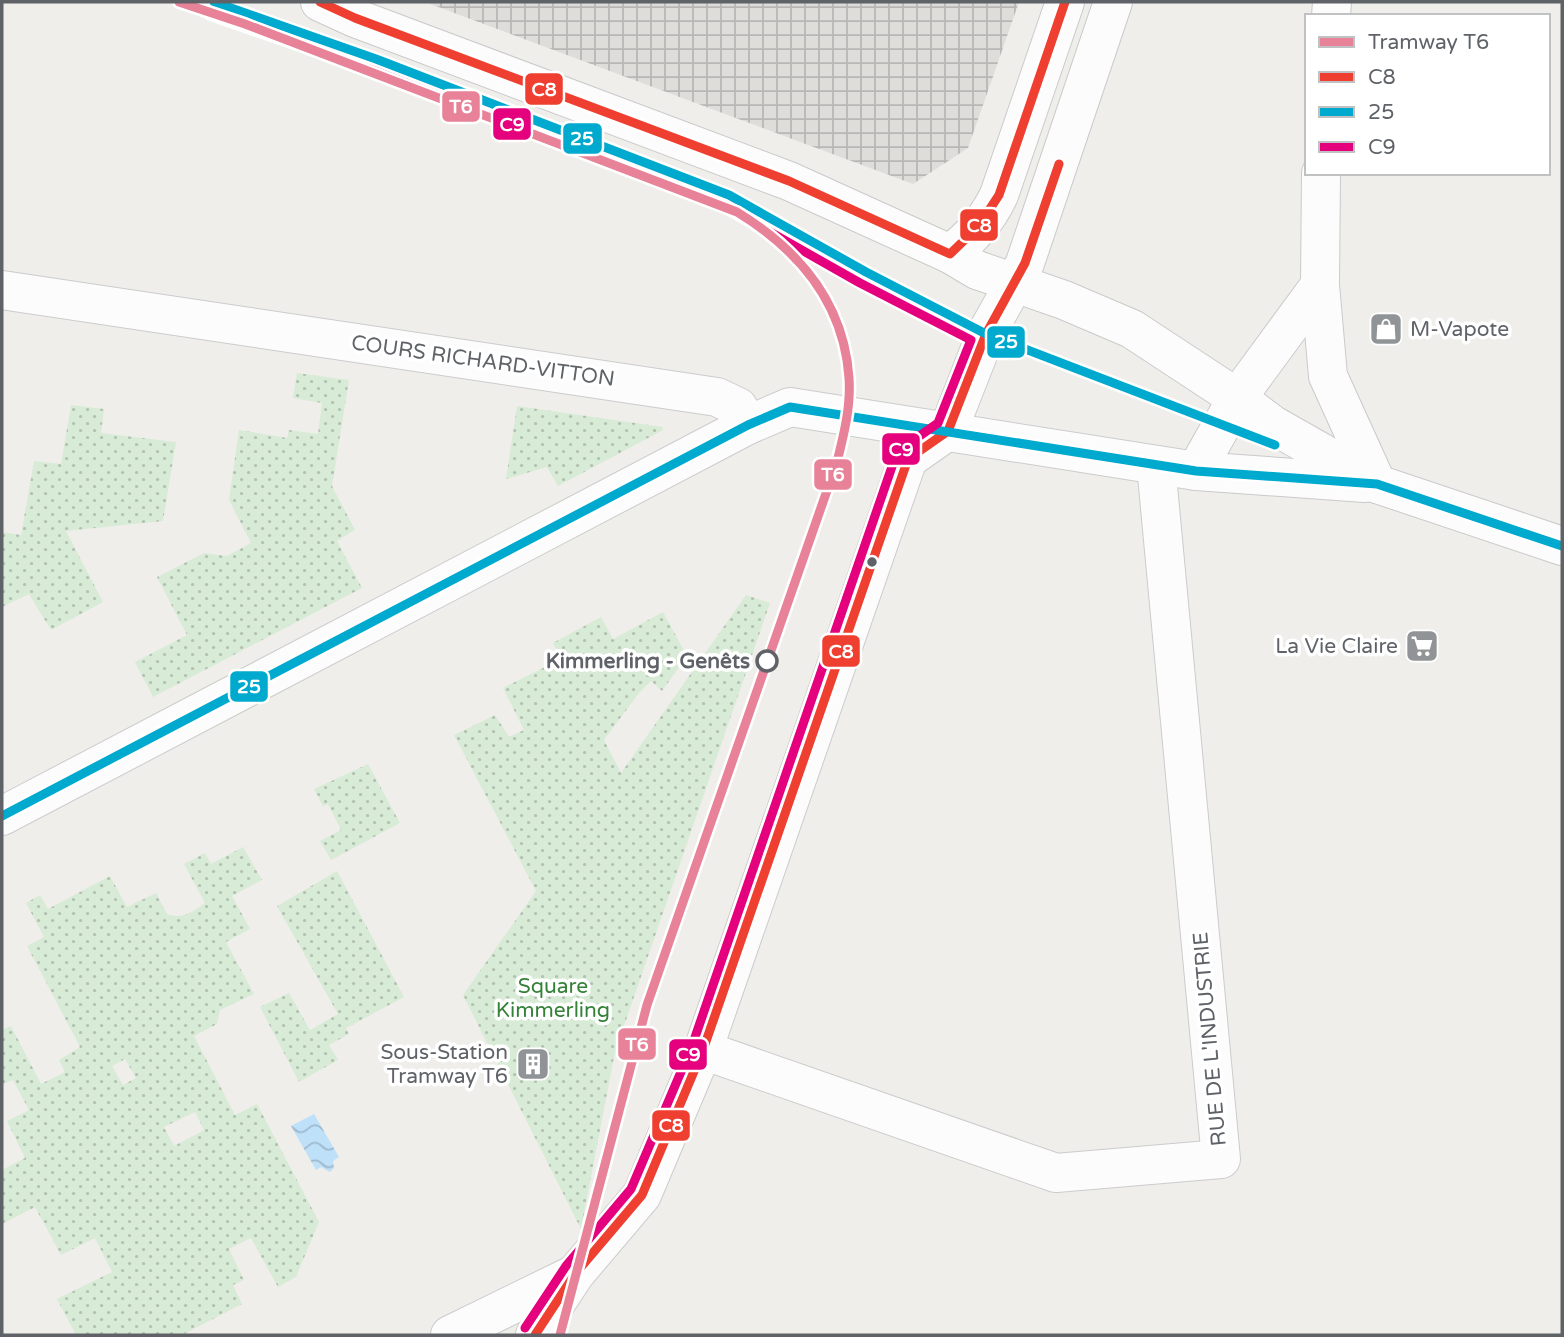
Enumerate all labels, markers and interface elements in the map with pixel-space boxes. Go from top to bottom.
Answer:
legend [1305,14,1550,175]
text: Tramway T6 [1368,30,1489,55]
text: C8 [1368,65,1396,90]
line badge: C8 [524,72,564,106]
text: C8 [531,79,557,101]
line badge: T6 [441,90,481,123]
text: T6 [448,96,473,118]
text: 25 [1368,100,1394,125]
line badge: C9 [492,107,532,141]
text: C9 [499,114,525,136]
line badge: 25 [562,122,603,155]
text: 25 [570,128,594,150]
text: C9 [1368,135,1396,160]
line badge: C8 [959,208,999,242]
text: C8 [966,215,992,237]
shop icon: M-Vapote [1367,310,1405,348]
place label: M-Vapote [1410,317,1509,342]
line badge: 25 [986,325,1026,359]
street label: COURS RICHARD-VITTON [350,330,616,392]
text: 25 [994,331,1018,353]
line badge: C9 [881,432,921,466]
text: C9 [888,439,914,461]
line badge: T6 [813,458,853,491]
text: T6 [820,464,845,486]
unlabelled marker [865,555,879,569]
supermarket icon: La Vie Claire [1403,627,1441,665]
line badge: C8 [821,634,861,668]
place label: La Vie Claire [1275,634,1398,659]
text: C8 [828,641,854,663]
place label: Kimmerling - Genêts [546,649,750,674]
marker: Kimmerling - Genêts [756,650,778,672]
line badge: 25 [229,670,269,703]
text: 25 [237,676,261,698]
street label: RUE DE L'INDUSTRIE [1188,931,1232,1147]
park label: Square Kimmerling [496,974,610,1023]
line badge: T6 [617,1027,657,1061]
text: T6 [624,1034,649,1056]
line badge: C9 [668,1038,708,1071]
place label: Sous-Station Tramway T6 [380,1040,508,1089]
text: C9 [675,1044,701,1066]
building icon: Sous-Station Tramway T6 [514,1045,552,1083]
line badge: C8 [651,1109,691,1142]
text: C8 [658,1115,684,1137]

